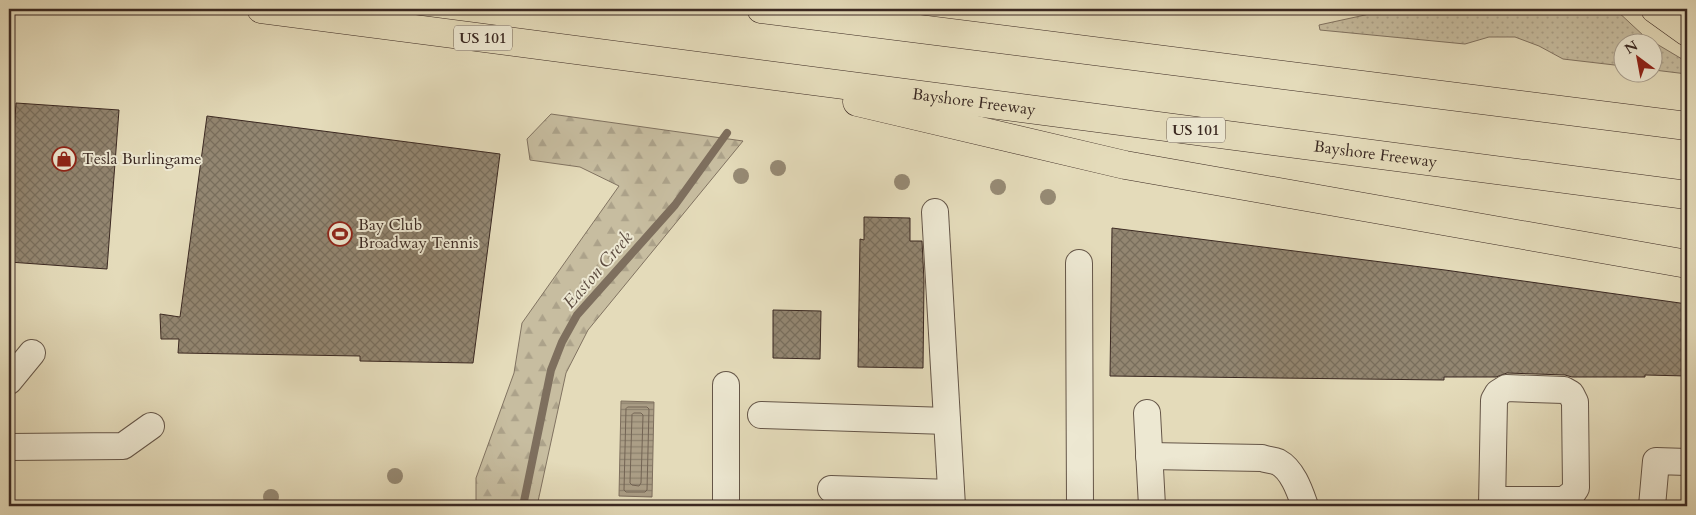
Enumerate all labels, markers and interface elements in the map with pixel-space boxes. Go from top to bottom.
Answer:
road number: US 101 [454,26,512,50]
north arrow [1614,32,1664,82]
text: N [1621,36,1642,59]
street label: Bayshore Freeway [911,83,1037,121]
road number: US 101 [1167,118,1225,142]
street label: Bayshore Freeway [1313,135,1439,173]
shop icon: Tesla Burlingame [51,146,77,172]
place label: Tesla Burlingame [82,148,201,170]
place label: Bay Club Broadway Tennis [358,214,478,254]
sports icon: Bay Club Broadway Tennis [327,221,353,247]
water label: Easton Creek [557,226,639,314]

